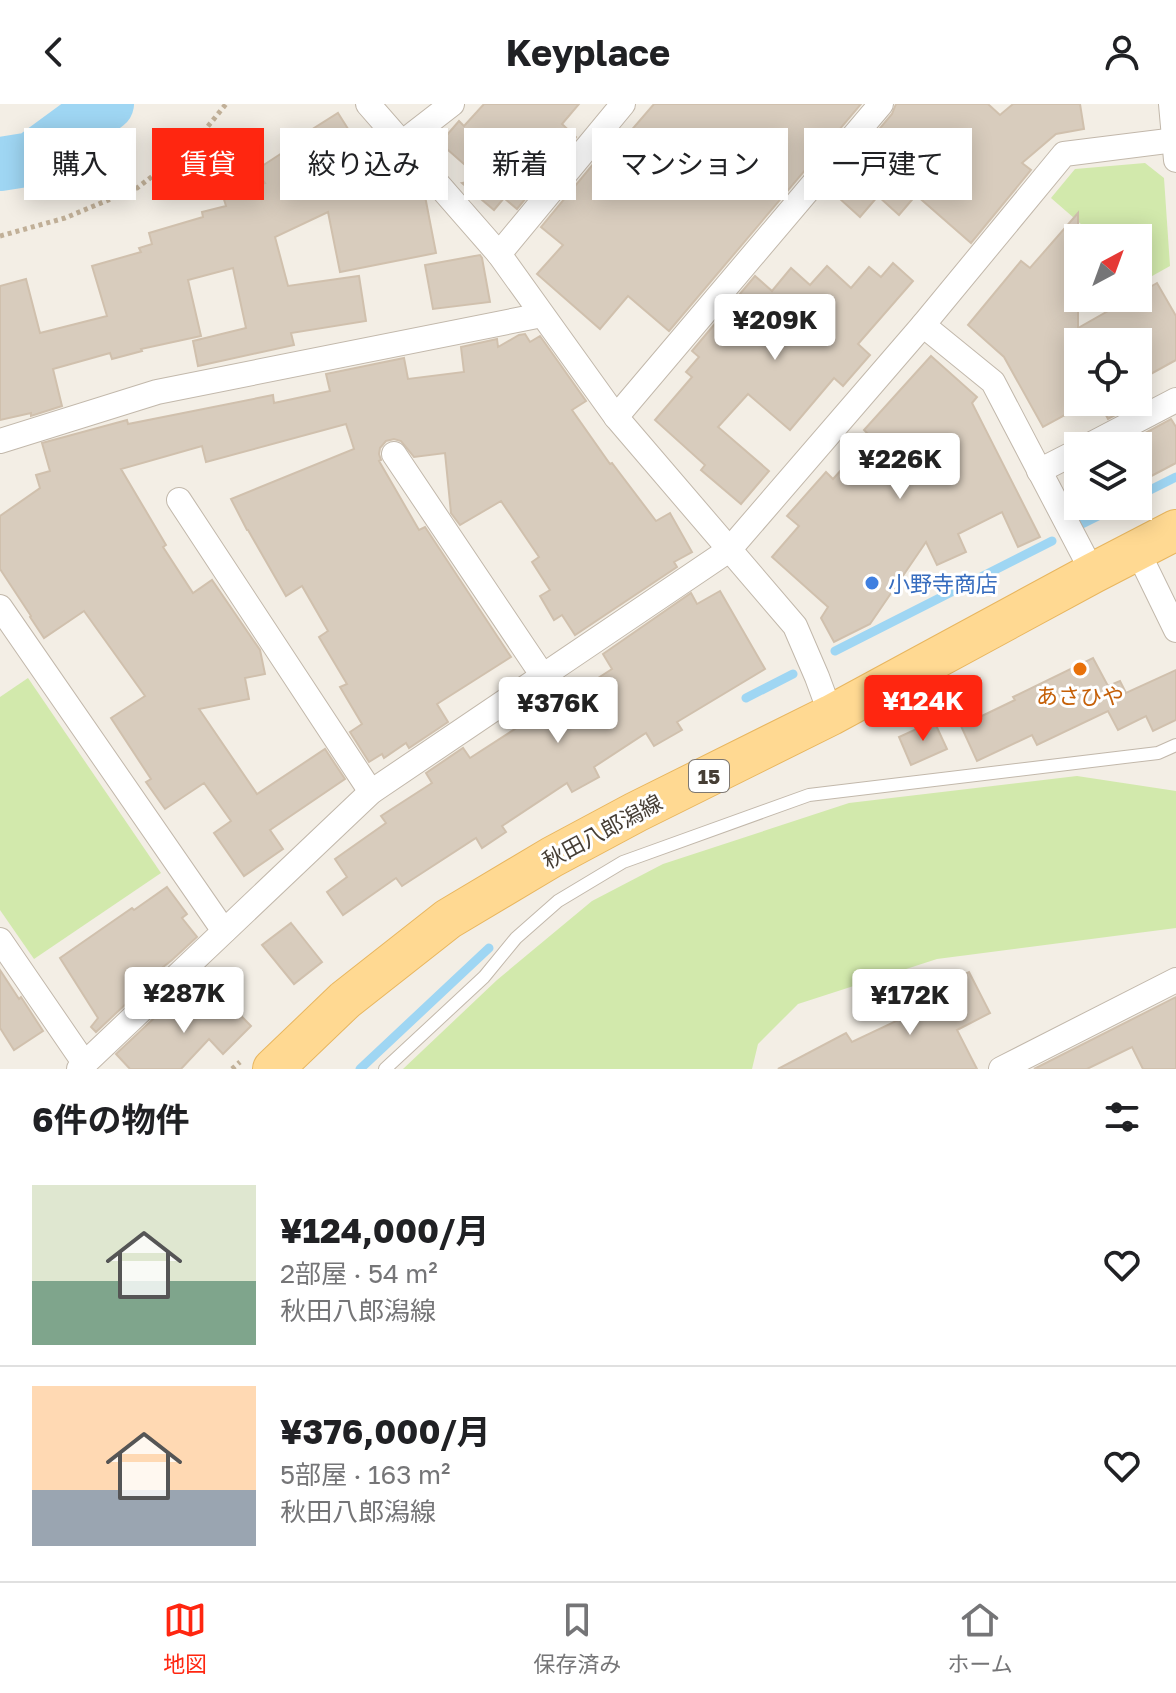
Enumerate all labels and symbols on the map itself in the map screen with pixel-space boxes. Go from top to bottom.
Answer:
north arrow [1064,224,1152,312]
pin: ¥209K [719,294,831,362]
pin: ¥226K [844,433,956,501]
place label: 小野寺商店 [888,570,998,597]
marker: 小野寺商店 [863,574,881,592]
marker: あさひや [1071,660,1089,678]
pin: ¥124K [867,675,979,743]
pin: ¥376K [502,677,614,745]
place label: あさひや [1036,682,1124,709]
road number: 15 [689,760,729,792]
street label: 秋田八郎潟線 [537,788,667,874]
pin: ¥287K [128,967,240,1035]
pin: ¥172K [854,969,966,1037]

